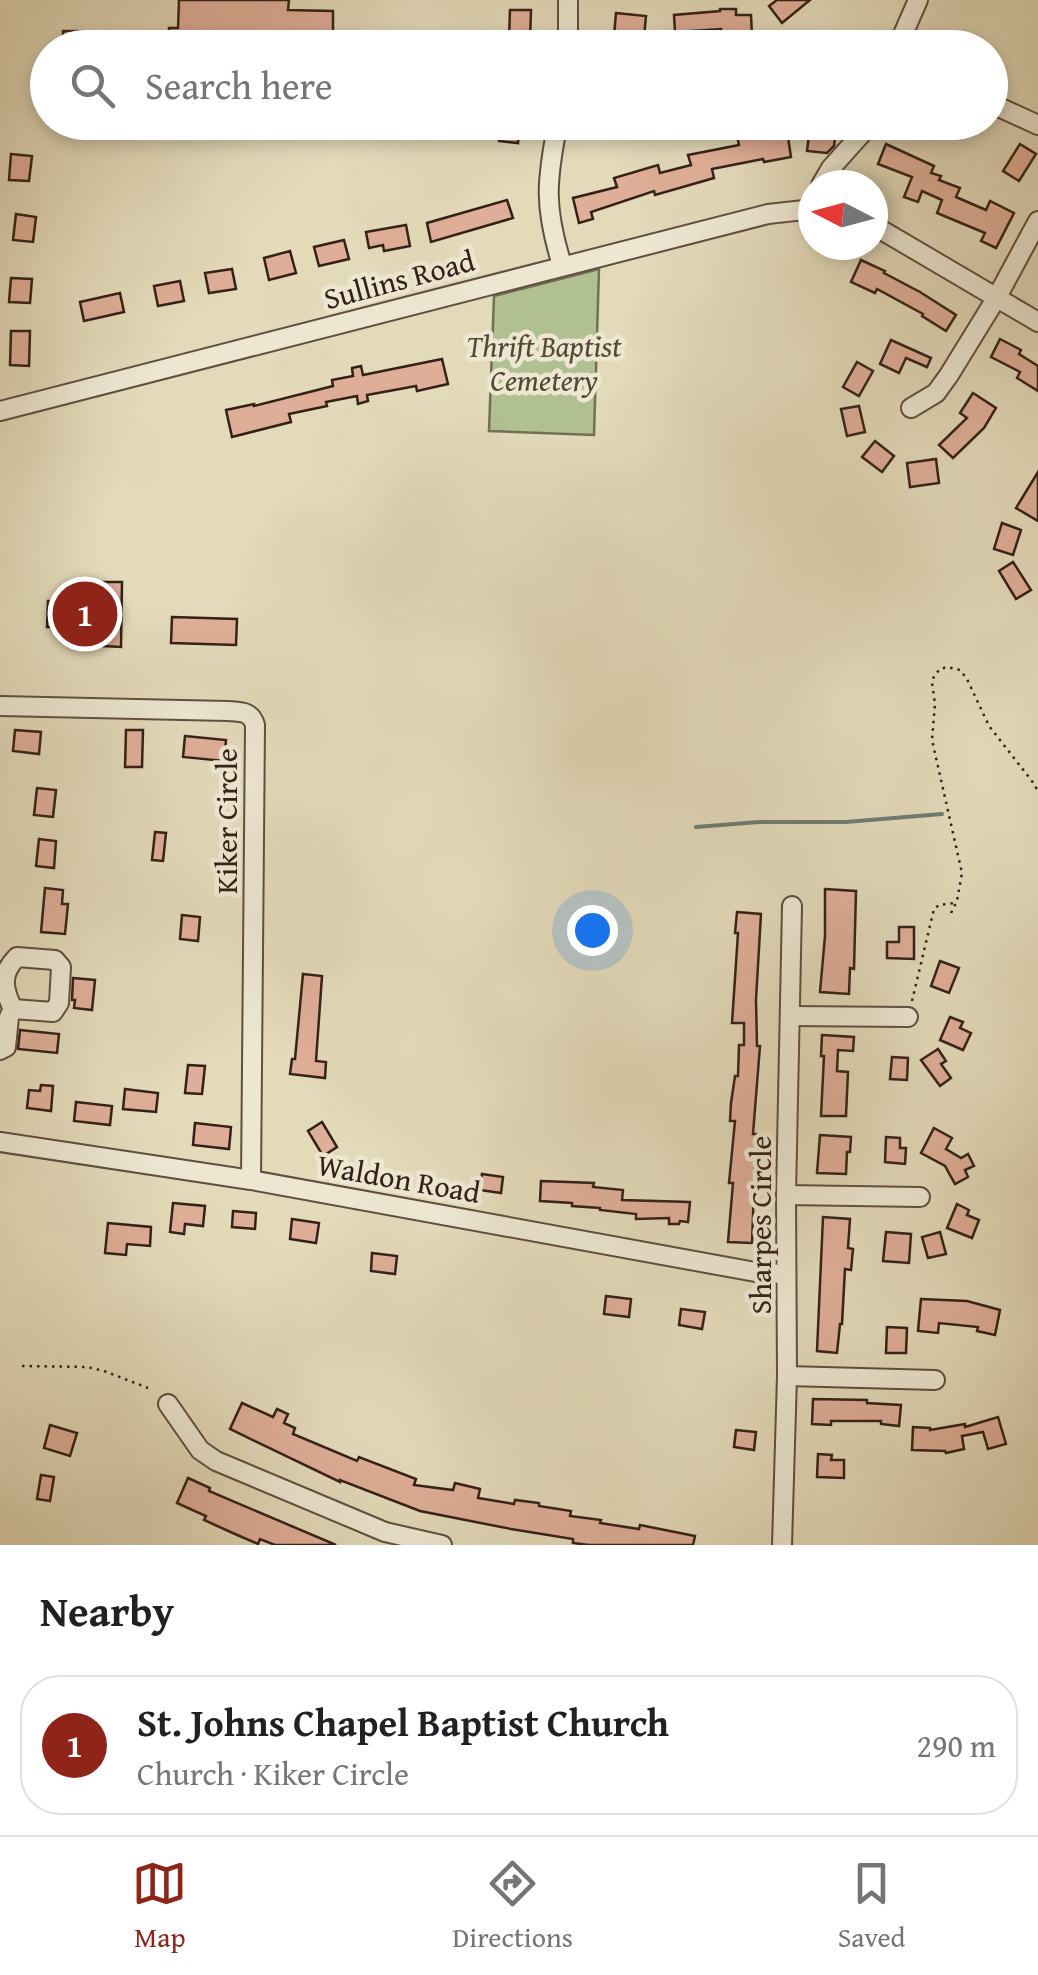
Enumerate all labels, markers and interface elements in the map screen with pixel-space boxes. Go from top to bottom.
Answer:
search box [30,30,1008,140]
text: Search here [145,57,333,113]
icon: search [65,58,120,113]
north arrow [798,170,888,260]
street label: Sullins Road [319,238,479,320]
park label: Thrift Baptist Cemetery [466,324,622,402]
pin: 1 [52,576,118,652]
street label: Kiker Circle [204,748,248,894]
your location [567,905,618,956]
street label: Sharpes Circle [738,1136,782,1314]
street label: Waldon Road [314,1142,484,1214]
text: Nearby [40,1580,174,1641]
text: St. Johns Chapel Baptist Church [137,1694,669,1750]
text: 1 [66,1722,83,1769]
text: 290 m [917,1722,996,1769]
text: Church · Kiker Circle [137,1750,409,1797]
tab: Map [132,1856,187,1957]
tab: Directions [452,1856,573,1957]
tab: Saved [838,1856,906,1957]

